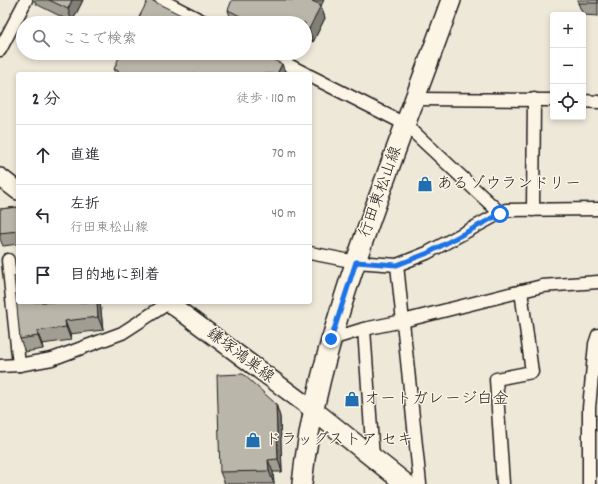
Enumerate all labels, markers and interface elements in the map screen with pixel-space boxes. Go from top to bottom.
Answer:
map controls [550,12,586,120]
button: + [550,12,586,48]
search box [16,16,312,60]
icon: search [30,27,52,49]
text: ここで検索 [62,29,137,51]
button: − [550,48,586,84]
button: locate [550,84,586,120]
text: 2 分 [32,89,60,113]
text: 徒歩 · 110 m [236,90,296,109]
street label: 行田東松山線 [354,143,408,241]
icon: ahead [32,144,54,166]
text: 直進 [70,145,100,167]
text: 70 m [272,145,296,164]
place label: あるゾウランドリー [437,173,581,196]
shop icon: あるゾウランドリー [416,175,434,193]
text: 左折 [70,194,100,216]
icon: left [32,204,54,226]
text: 40 m [272,205,296,224]
route start [491,205,509,223]
text: 行田東松山線 [70,219,148,238]
icon: arrive [32,264,54,286]
text: 目的地に到着 [70,265,160,287]
street label: 鎌塚鴻巣線 [201,323,279,389]
route end [322,330,340,348]
place label: オートガレージ白金 [364,388,509,411]
shop icon: オートガレージ白金 [343,390,361,408]
place label: ドラッグストア セキ [265,429,413,452]
shop icon: ドラッグストア セキ [244,431,262,449]

